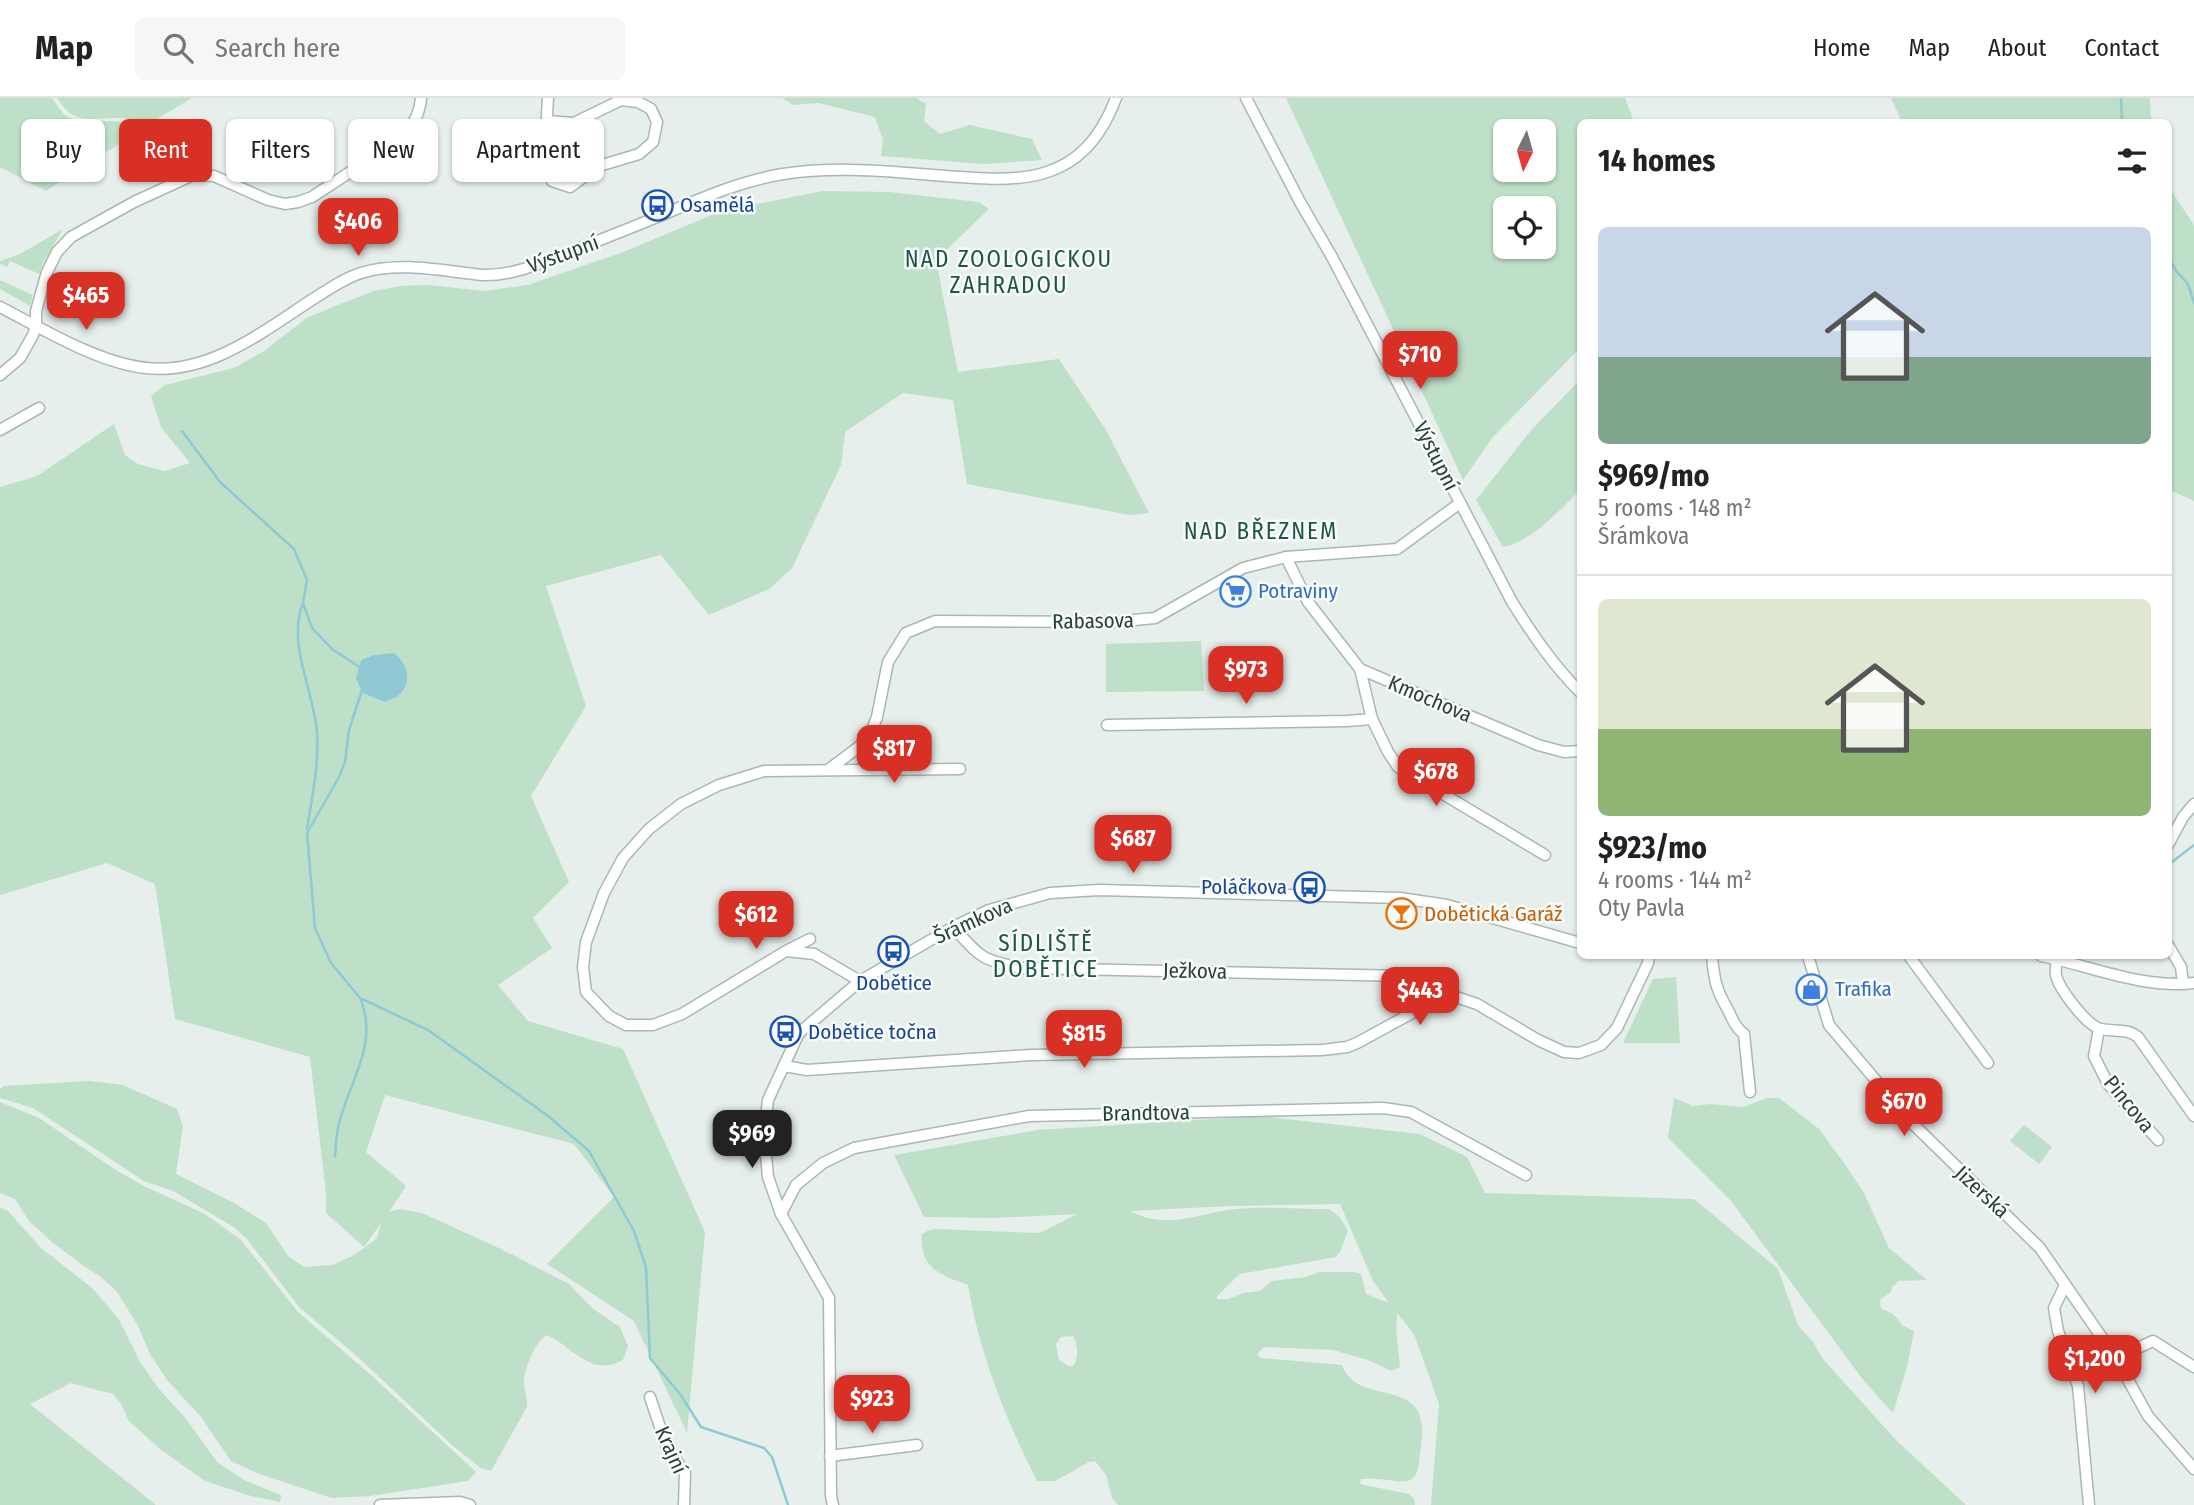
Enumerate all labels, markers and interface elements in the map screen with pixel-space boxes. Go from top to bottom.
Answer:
search box [135,17,625,80]
text: Map [35,28,93,68]
icon: search [159,29,197,67]
text: Search here [215,33,340,64]
text: Home [1813,34,1870,62]
text: Map [1908,34,1950,62]
text: About [1988,34,2046,62]
text: Contact [2084,34,2159,62]
chip: Buy [21,119,105,182]
chip: Rent [119,119,212,182]
chip: Filters [226,119,334,182]
chip: New [348,119,438,182]
chip: Apartment [452,119,604,182]
north arrow [1493,119,1556,182]
map controls [1493,119,1556,259]
icon: filters [2113,142,2151,180]
text: 14 homes [1598,143,1715,179]
bus stop icon: Osamělá [640,188,674,222]
place label: Osamělá [680,192,755,218]
button: locate [1493,196,1556,259]
pin: $406 [317,198,399,258]
text: $406 [334,207,382,235]
street label: Výstupní [524,229,602,279]
district label: NAD ZOOLOGICKOU ZAHRADOU [905,245,1113,299]
pin: $465 [45,272,127,332]
icon: home [1812,273,1938,399]
text: $465 [63,281,109,309]
pin: $710 [1379,331,1461,391]
text: $710 [1398,340,1442,368]
street label: Výstupní [1408,417,1464,495]
text: $969/mo [1598,458,1710,494]
text: 5 rooms · 148 m² [1598,494,1752,522]
district label: NAD BŘEZNEM [1184,517,1338,545]
text: Šrámkova [1598,522,1689,550]
supermarket icon: Potraviny [1218,574,1252,608]
place label: Potraviny [1258,578,1338,604]
street label: Rabasova [1052,607,1134,635]
icon: home [1812,645,1938,771]
pin: $973 [1205,646,1287,706]
text: $973 [1224,655,1268,683]
street label: Kmochova [1384,670,1476,728]
pin: $817 [853,726,935,785]
text: $817 [873,734,915,762]
pin: $678 [1395,748,1477,808]
text: $678 [1414,757,1458,785]
pin: $687 [1092,816,1174,875]
text: $687 [1110,824,1156,852]
text: $923/mo [1598,830,1707,866]
text: 4 rooms · 144 m² [1598,866,1752,894]
bus stop icon: Poláčkova [1293,870,1327,904]
place label: Poláčkova [1201,874,1287,900]
pin: $612 [715,892,797,951]
street label: Šrámkova [930,892,1016,950]
text: Oty Pavla [1598,894,1685,922]
bar icon: Dobětická Garáž [1384,897,1418,931]
text: $612 [735,900,777,928]
place label: Dobětická Garáž [1424,901,1562,927]
district label: SÍDLIŠTĚ DOBĚTICE [993,928,1099,983]
bus stop icon: Dobětice [877,934,911,968]
street label: Ježkova [1163,957,1227,985]
pin: $443 [1379,968,1461,1027]
place label: Dobětice [856,970,932,996]
shop icon: Trafika [1795,972,1829,1006]
text: $443 [1397,976,1443,1004]
place label: Trafika [1835,976,1892,1002]
pin: $815 [1043,1010,1125,1070]
bus stop icon: Dobětice točna [768,1015,802,1049]
place label: Dobětice točna [808,1019,937,1045]
text: $815 [1062,1019,1106,1047]
street label: Pincova [2098,1070,2160,1138]
pin: $670 [1863,1079,1945,1138]
text: $670 [1881,1087,1927,1115]
street label: Brandtova [1102,1099,1190,1127]
pin: $969 [711,1110,793,1170]
text: $969 [729,1119,775,1147]
street label: Jizerská [1949,1160,2015,1224]
pin: $1,200 [2038,1336,2152,1395]
text: $1,200 [2064,1344,2126,1372]
pin: $923 [831,1376,913,1435]
text: $923 [850,1384,894,1412]
street label: Krajní [649,1422,693,1478]

